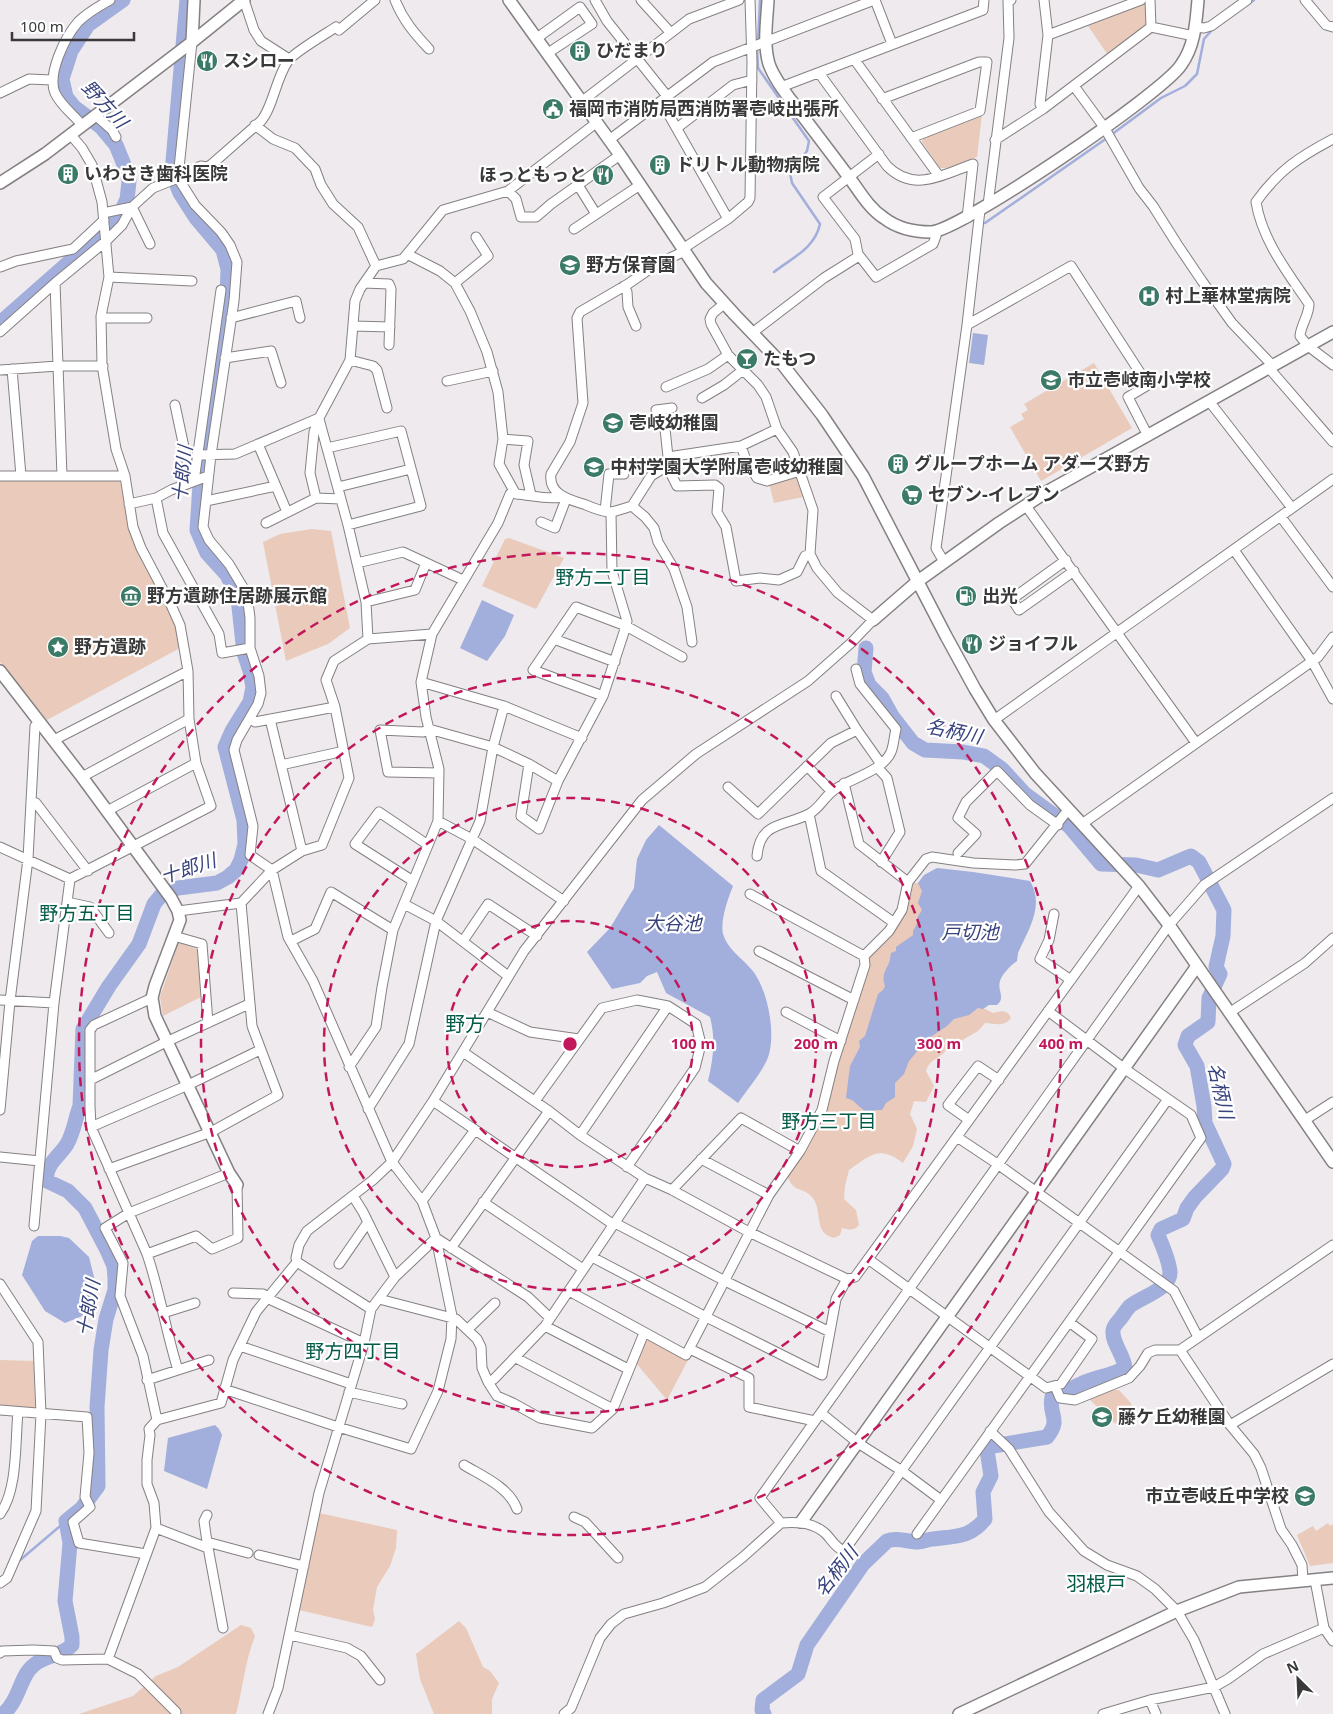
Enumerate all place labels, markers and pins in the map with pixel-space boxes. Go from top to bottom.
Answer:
place label: ひだまり [596,38,668,62]
building icon: ひだまり [568,39,592,63]
place label: スシロー [223,48,295,72]
restaurant icon: スシロー [195,49,219,73]
place label: 福岡市消防局西消防署壱岐出張所 [569,96,839,120]
public building icon: 福岡市消防局西消防署壱岐出張所 [541,97,565,121]
place label: ドリトル動物病院 [676,152,820,176]
building icon: ドリトル動物病院 [648,153,672,177]
place label: いわさき歯科医院 [84,161,228,185]
building icon: いわさき歯科医院 [56,162,80,186]
place label: ほっともっと [479,162,587,186]
restaurant icon: ほっともっと [591,163,615,187]
place label: 野方保育園 [586,252,676,276]
school or university icon: 野方保育園 [558,253,582,277]
place label: 村上華林堂病院 [1165,283,1291,307]
hospital icon: 村上華林堂病院 [1137,284,1161,308]
place label: たもつ [763,346,816,370]
bar icon: たもつ [735,347,759,371]
place label: 市立壱岐南小学校 [1067,367,1211,391]
school or university icon: 市立壱岐南小学校 [1039,368,1063,392]
place label: 壱岐幼稚園 [629,410,719,434]
school or university icon: 壱岐幼稚園 [601,411,625,435]
place label: グループホーム アダーズ野方 [914,451,1150,475]
building icon: グループホーム アダーズ野方 [886,452,910,476]
place label: 中村学園大学附属壱岐幼稚園 [610,454,844,478]
school or university icon: 中村学園大学附属壱岐幼稚園 [582,455,606,479]
place label: セブン-イレブン [928,482,1060,506]
supermarket icon: セブン-イレブン [900,483,924,507]
place label: 野方遺跡住居跡展示館 [147,583,327,607]
place label: 出光 [982,583,1018,607]
museum icon: 野方遺跡住居跡展示館 [119,584,143,608]
fuel station icon: 出光 [954,584,978,608]
place label: ジョイフル [988,631,1078,655]
restaurant icon: ジョイフル [960,632,984,656]
place label: 野方遺跡 [74,634,146,658]
place icon: 野方遺跡 [46,635,70,659]
centre of rings [561,1035,579,1053]
place label: 藤ケ丘幼稚園 [1118,1404,1226,1428]
school or university icon: 藤ケ丘幼稚園 [1090,1405,1114,1429]
place label: 市立壱岐丘中学校 [1145,1483,1289,1507]
school or university icon: 市立壱岐丘中学校 [1293,1484,1317,1508]

